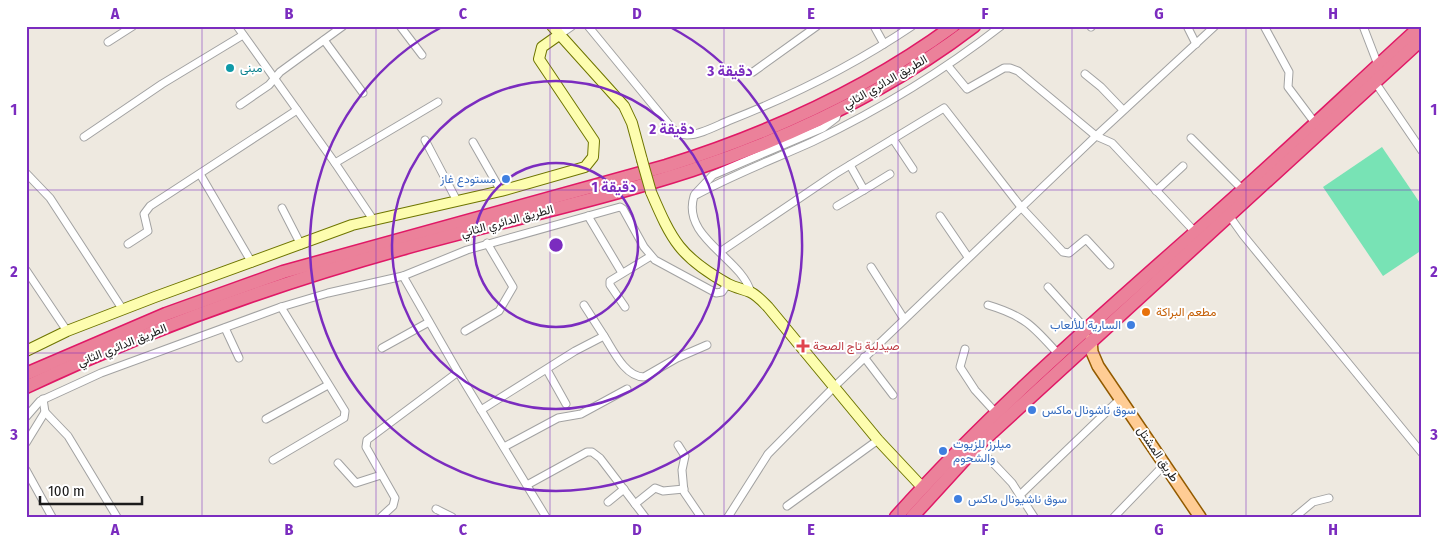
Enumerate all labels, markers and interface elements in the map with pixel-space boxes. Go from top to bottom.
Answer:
text: A [110,4,120,23]
text: B [285,4,294,23]
text: C [459,4,468,23]
text: D [632,4,642,23]
text: E [807,4,815,23]
text: F [981,4,989,23]
text: G [1154,4,1164,23]
text: H [1328,4,1338,23]
street label: الطريق الدائري الثاني [840,52,931,114]
place label: مبنى [240,61,262,76]
marker: مبنى [224,62,236,74]
text: 3 دقيقة [706,62,753,80]
text: 1 [11,100,17,119]
text: 1 [1431,100,1437,119]
text: 2 دقيقة [648,120,695,138]
place label: مستودع غاز [439,172,496,188]
marker: مستودع غاز [500,173,512,185]
text: 1 دقيقة [592,178,636,196]
street label: الطريق الدائري الثاني [459,202,555,243]
centre of rings [547,236,565,254]
text: 2 [9,262,18,281]
text: 2 [1429,262,1438,281]
place label: مطعم البراكة [1156,305,1216,320]
marker: مطعم البراكة [1140,306,1152,318]
place label: السارية للألعاب [1050,318,1121,333]
marker: السارية للألعاب [1125,319,1137,331]
street label: الطريق الدائري الثاني [75,321,170,372]
place label: صيدلية تاج الصحة [813,339,900,355]
marker: صيدلية تاج الصحة [797,340,809,352]
place label: سوق ناشونال ماكس [1042,403,1136,418]
marker: سوق ناشونال ماكس [1026,404,1038,416]
street label: طريق المشتل [1133,423,1182,485]
text: 3 [9,425,18,444]
text: 3 [1429,425,1438,444]
place label: ميلرز للزيوت والشحوم [953,437,1011,466]
marker: ميلرز للزيوت والشحوم [937,445,949,457]
scale bar [40,473,142,505]
text: 100 m [48,482,85,500]
place label: سوق ناشيونال ماكس [968,492,1067,507]
marker: سوق ناشيونال ماكس [952,493,964,505]
text: A [110,520,120,539]
text: B [285,520,294,539]
text: C [459,520,468,539]
text: D [632,520,642,539]
text: E [807,520,815,539]
text: F [981,520,989,539]
text: G [1154,520,1164,539]
text: H [1328,520,1338,539]

